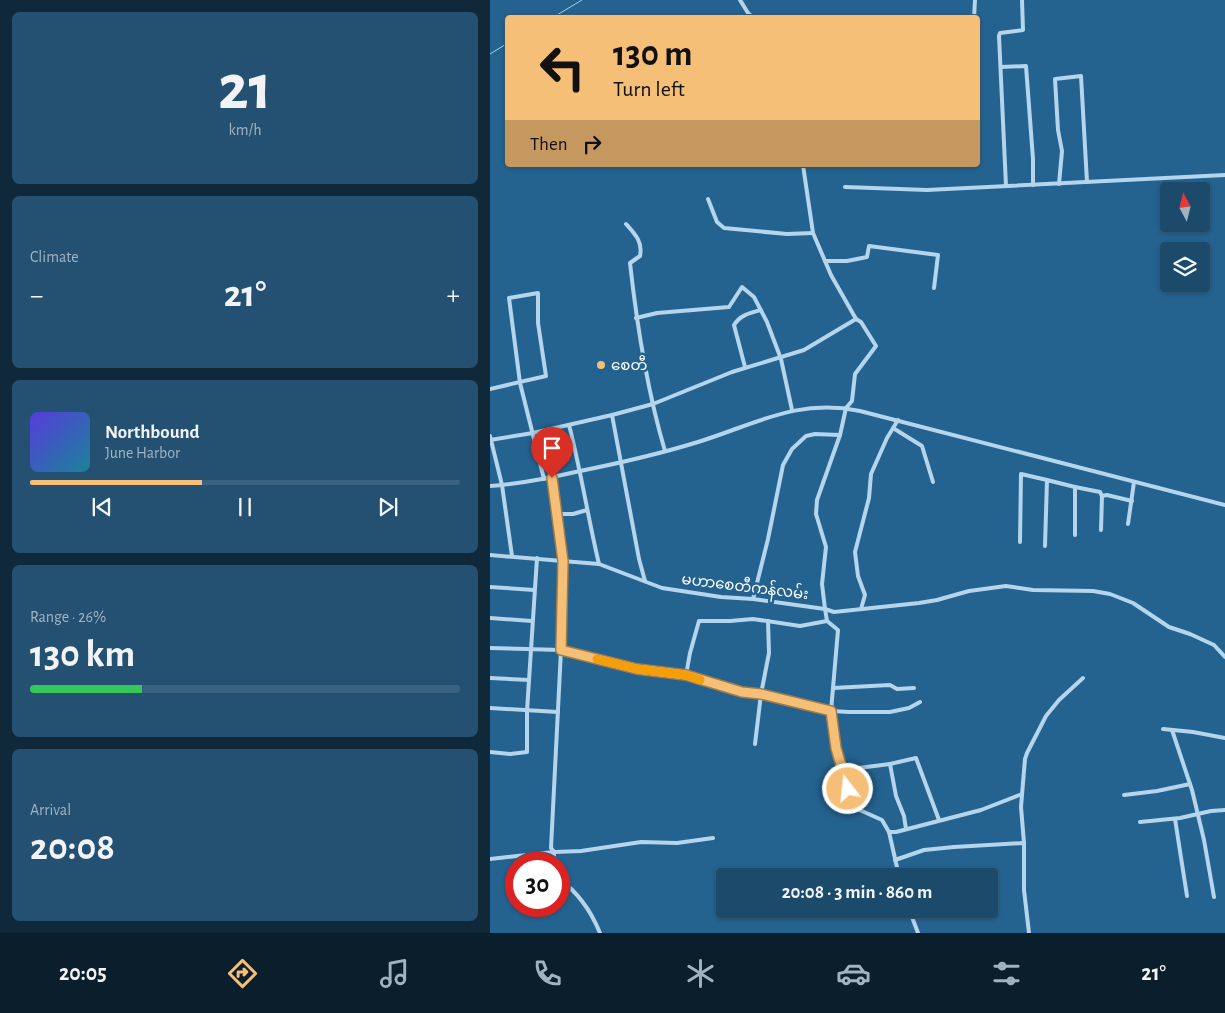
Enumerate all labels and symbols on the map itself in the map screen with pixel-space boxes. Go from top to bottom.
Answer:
north arrow [1160,182,1210,232]
place label: စေတီ [611,355,647,373]
marker: စေတီ [595,359,607,371]
pin [531,427,573,478]
street label: မဟာစေတီကန်လမ်း [680,569,810,606]
position arrow [821,762,873,814]
speed limit sign: 30 [505,852,570,917]

